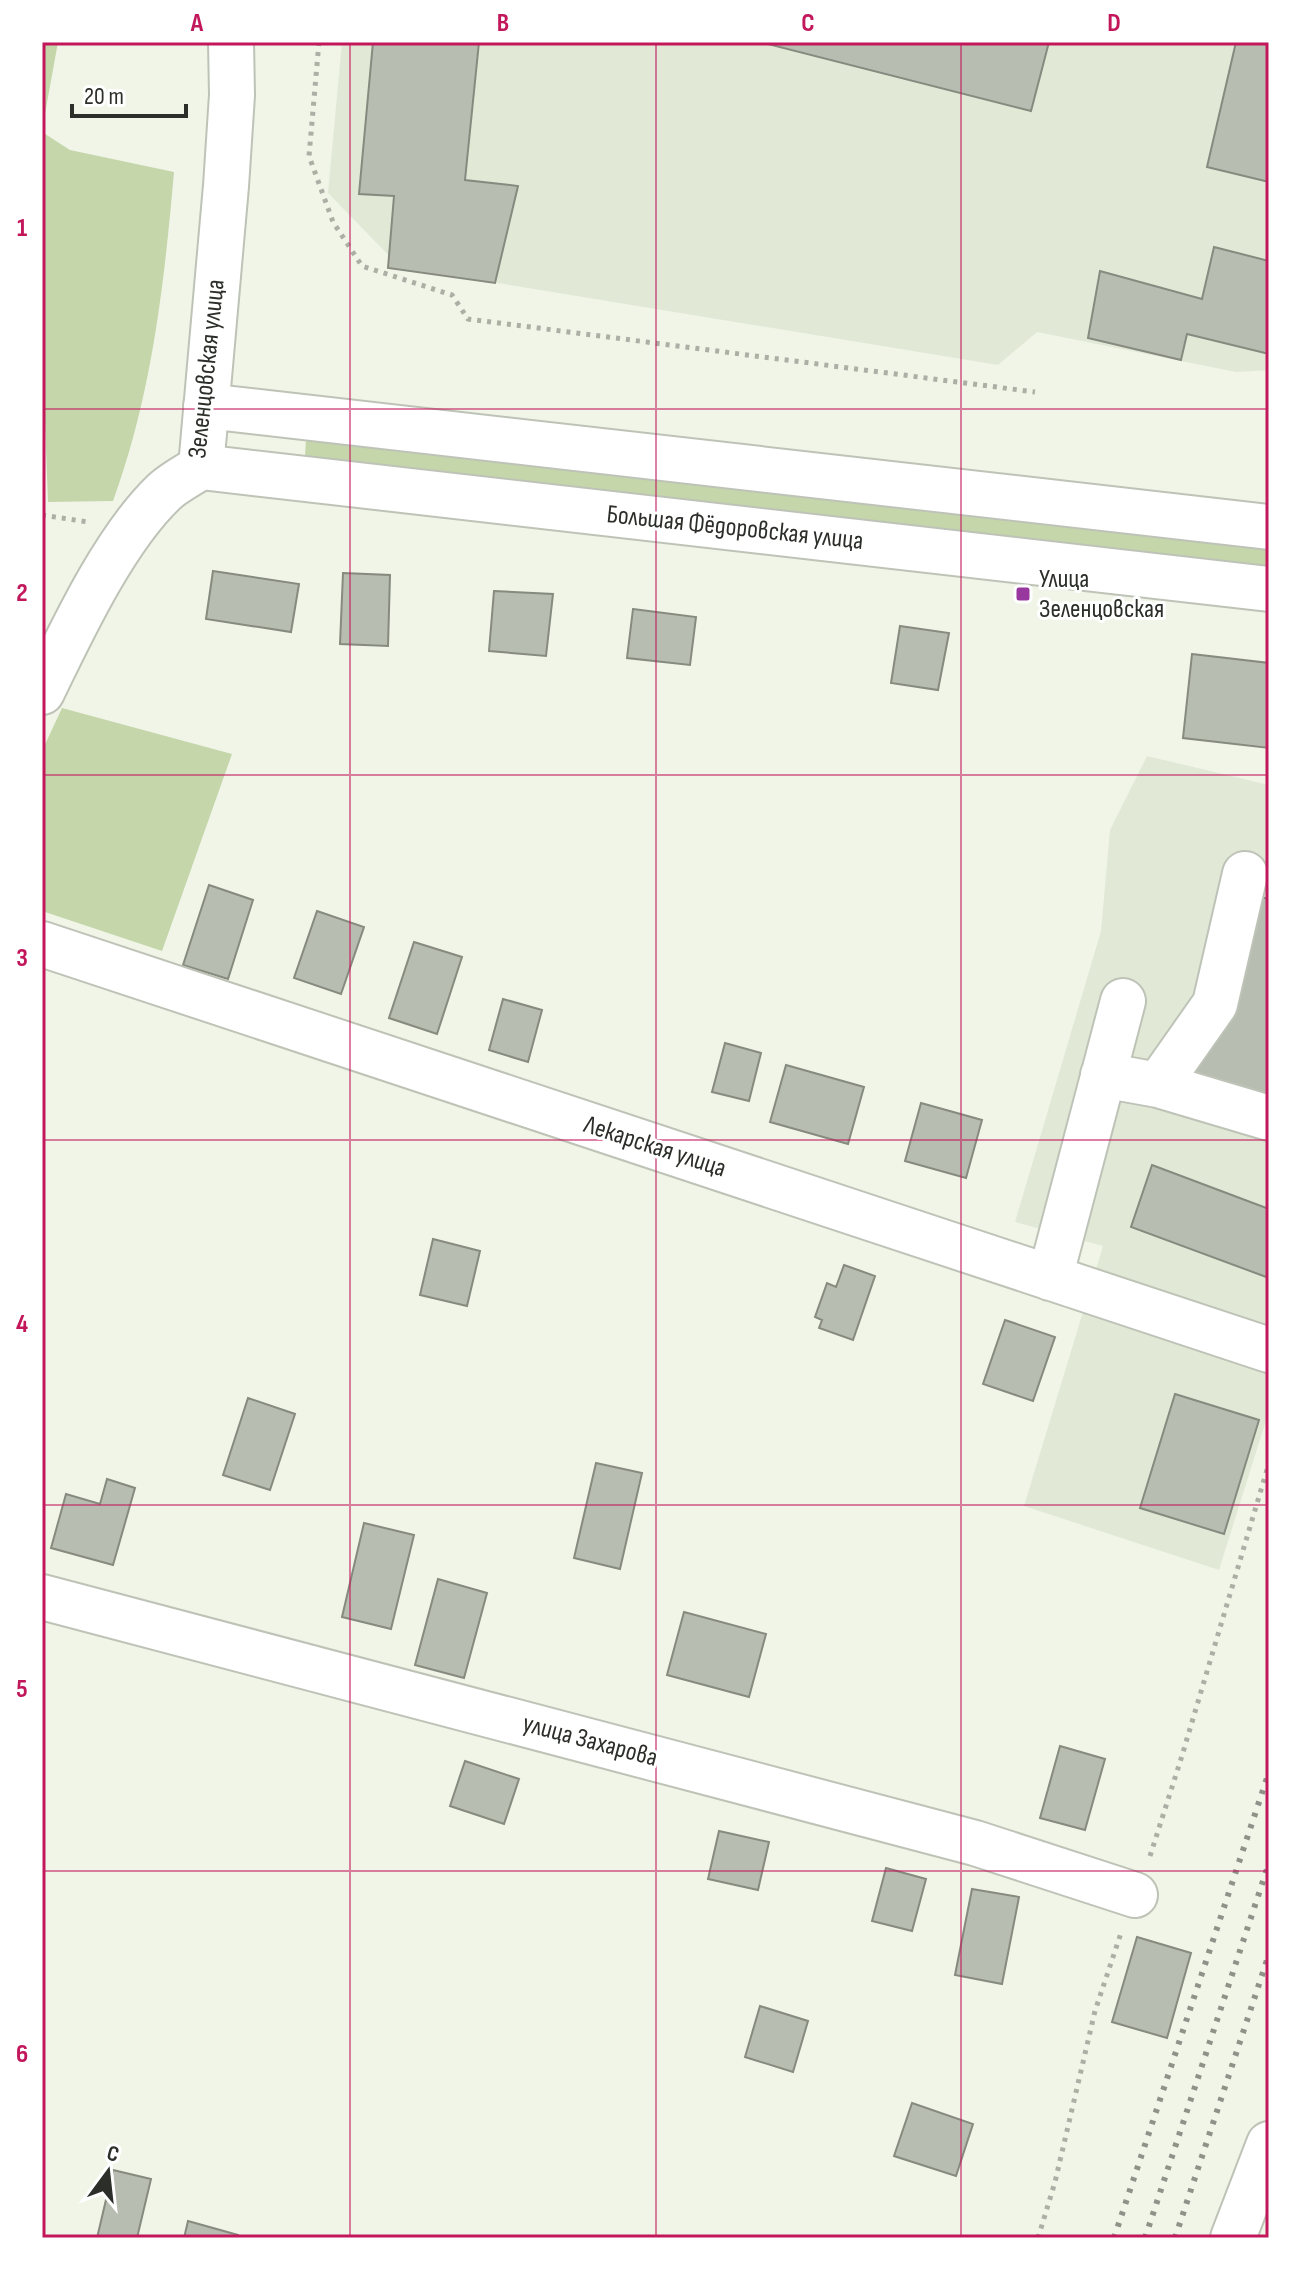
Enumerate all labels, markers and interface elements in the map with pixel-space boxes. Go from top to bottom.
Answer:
text: A [190,8,204,39]
text: B [497,8,509,39]
text: C [801,8,815,39]
text: D [1107,8,1121,39]
scale bar [72,68,186,118]
text: 20 m [84,82,124,111]
text: 1 [17,213,27,244]
street label: Зеленцовская улица [182,278,232,460]
street label: Большая Фёдоровская улица [605,499,865,557]
place label: Улица Зеленцовская [1039,564,1164,625]
text: 2 [16,578,28,609]
marker: Улица Зеленцовская [1014,585,1032,603]
text: 3 [16,943,28,974]
street label: Лекарская улица [579,1109,730,1185]
text: 4 [16,1309,28,1340]
text: 5 [16,1674,28,1705]
street label: улица Захарова [519,1708,661,1774]
text: 6 [16,2039,28,2070]
north arrow [68,2132,148,2212]
text: С [104,2140,122,2169]

